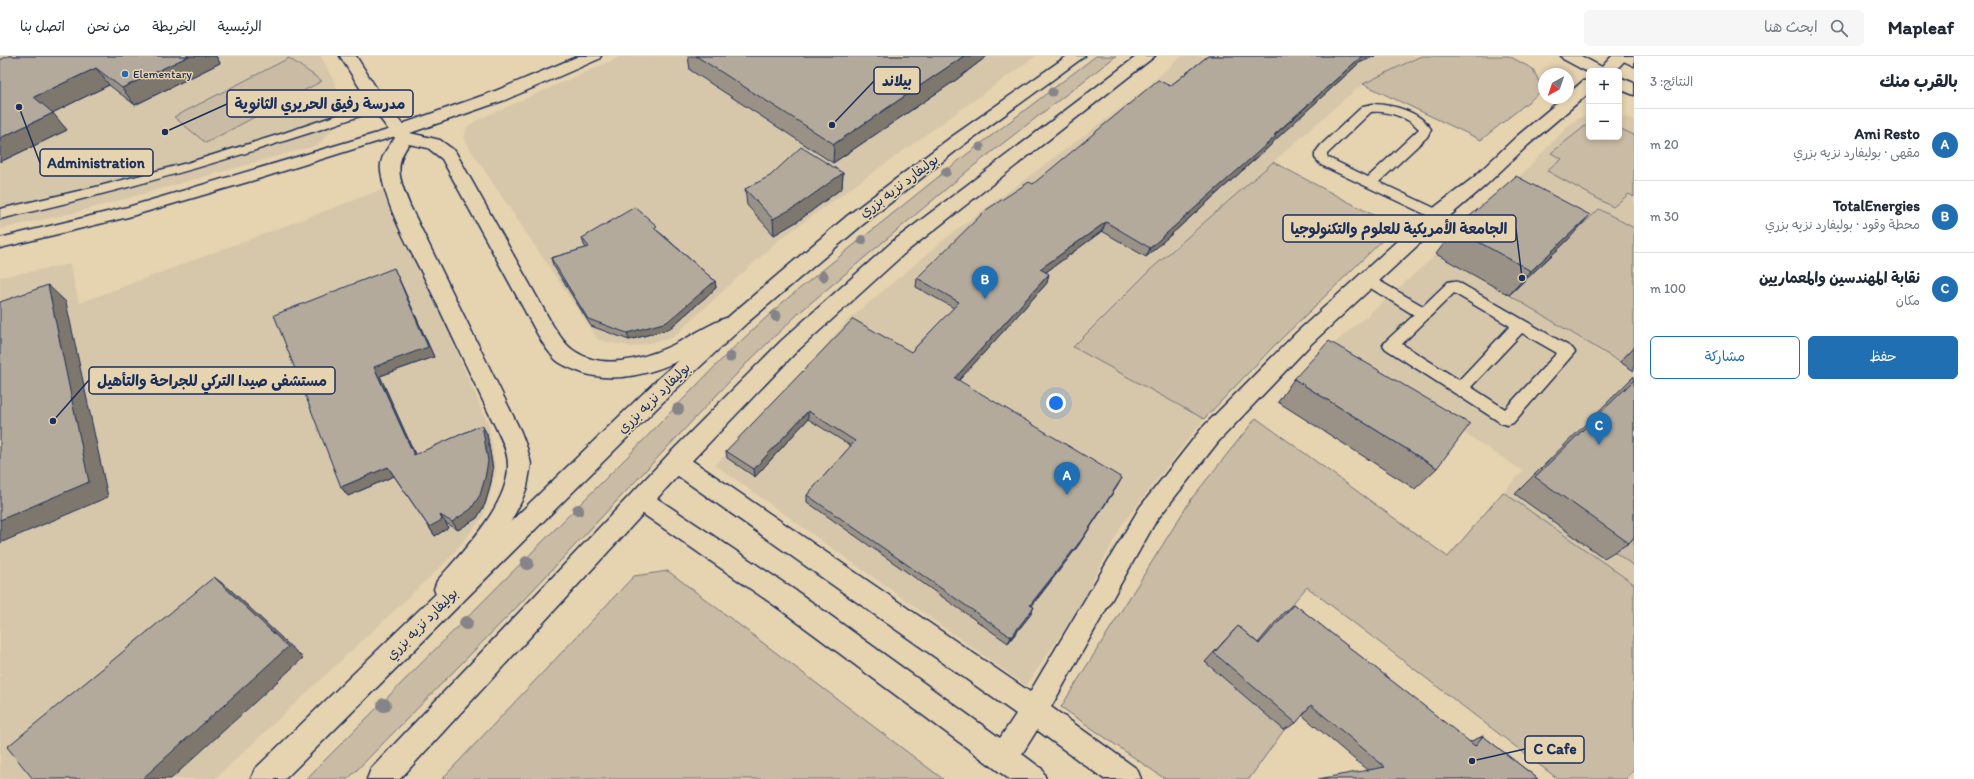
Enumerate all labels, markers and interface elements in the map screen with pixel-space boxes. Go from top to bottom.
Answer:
search box [1584,10,1864,46]
text: Mapleaf [1888,16,1954,39]
icon: search [1828,17,1850,39]
text: اتصل بنا [20,18,65,35]
text: من نحن [87,18,130,35]
text: الخريطة [152,18,196,35]
text: الرئيسية [218,18,262,35]
text: ابحث هنا [1764,18,1818,36]
place label: Elementary [133,67,192,81]
callout: بيلاند [874,67,920,94]
north arrow [1538,68,1574,104]
map controls [1586,68,1622,140]
button: + [1586,68,1622,104]
marker: Elementary [120,69,130,79]
text: بالقرب منك [1880,71,1958,91]
text: بيلاند [882,72,912,90]
text: النتائج: 3 [1650,74,1693,89]
callout: مدرسة رفيق الحريري الثانوية [227,90,413,117]
text: مدرسة رفيق الحريري الثانوية [235,95,406,116]
button: − [1586,104,1622,140]
text: Ami Resto [1854,125,1920,143]
text: 20 m [1650,137,1679,152]
text: A [1941,137,1949,152]
text: مقهى · بوليفارد نزيه بزري [1793,145,1920,160]
callout: Administration [40,149,153,176]
street label: بوليفارد نزيه بزري [856,151,943,223]
text: Administration [46,154,146,172]
text: TotalEnergies [1833,197,1920,215]
text: 30 m [1650,209,1679,224]
text: B [1941,209,1949,224]
callout: الجامعة الأمريكية للعلوم والتكنولوجيا [1283,215,1516,242]
text: محطة وقود · بوليفارد نزيه بزري [1765,217,1920,232]
text: الجامعة الأمريكية للعلوم والتكنولوجيا [1291,218,1508,240]
pin: B [972,266,998,299]
text: نقابة المهندسين والمعماريين [1759,269,1920,287]
text: 100 m [1650,281,1686,296]
text: C [1941,281,1949,296]
text: مكان [1896,293,1920,308]
button: مشاركة [1650,336,1800,379]
button: حفظ [1808,336,1958,379]
street label: بوليفارد نزيه بزري [614,359,695,438]
callout: مستشفى صيدا التركي للجراحة والتأهيل [89,367,335,394]
text: مستشفى صيدا التركي للجراحة والتأهيل [97,371,327,395]
your location [1046,393,1066,413]
pin: C [1586,412,1612,445]
pin: A [1054,462,1080,495]
street label: بوليفارد نزيه بزري [382,584,463,665]
callout: C Cafe [1525,736,1584,763]
text: C Cafe [1533,740,1577,758]

